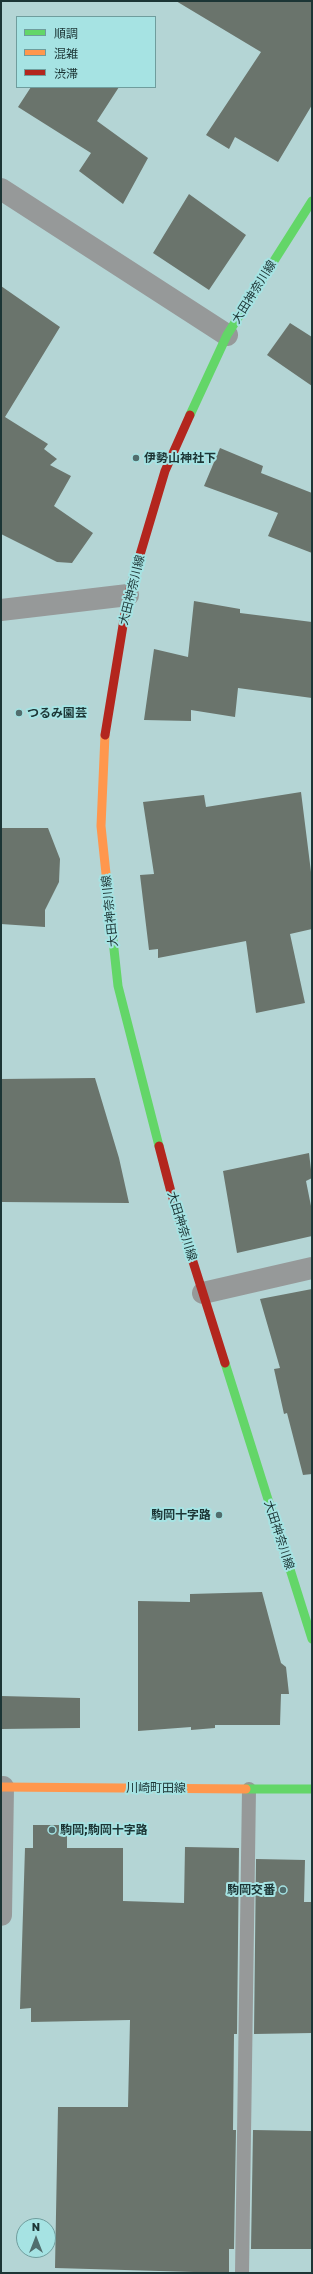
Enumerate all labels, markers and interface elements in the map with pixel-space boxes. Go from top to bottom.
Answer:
legend [16,16,156,88]
text: 順調 [54,26,78,41]
text: 混雑 [54,46,78,61]
text: 渋滞 [54,66,78,81]
street label: 大田神奈川線 [229,258,279,326]
place label: 伊勢山神社下 [144,451,216,465]
marker: 伊勢山神社下 [131,453,141,463]
street label: 大田神奈川線 [116,553,148,627]
place label: つるみ園芸 [27,706,87,720]
marker: つるみ園芸 [14,708,24,718]
street label: 大田神奈川線 [99,874,121,948]
street label: 大田神奈川線 [165,1189,199,1263]
street label: 大田神奈川線 [261,1499,297,1571]
place label: 駒岡十字路 [151,1508,211,1522]
marker: 駒岡十字路 [214,1510,224,1520]
street label: 川崎町田線 [126,1781,186,1795]
place label: 駒岡;駒岡十字路 [60,1823,148,1837]
marker: 駒岡;駒岡十字路 [47,1825,57,1835]
place label: 駒岡交番 [227,1883,275,1897]
marker: 駒岡交番 [278,1885,288,1895]
north arrow [16,2218,56,2258]
text: N [32,2220,40,2233]

